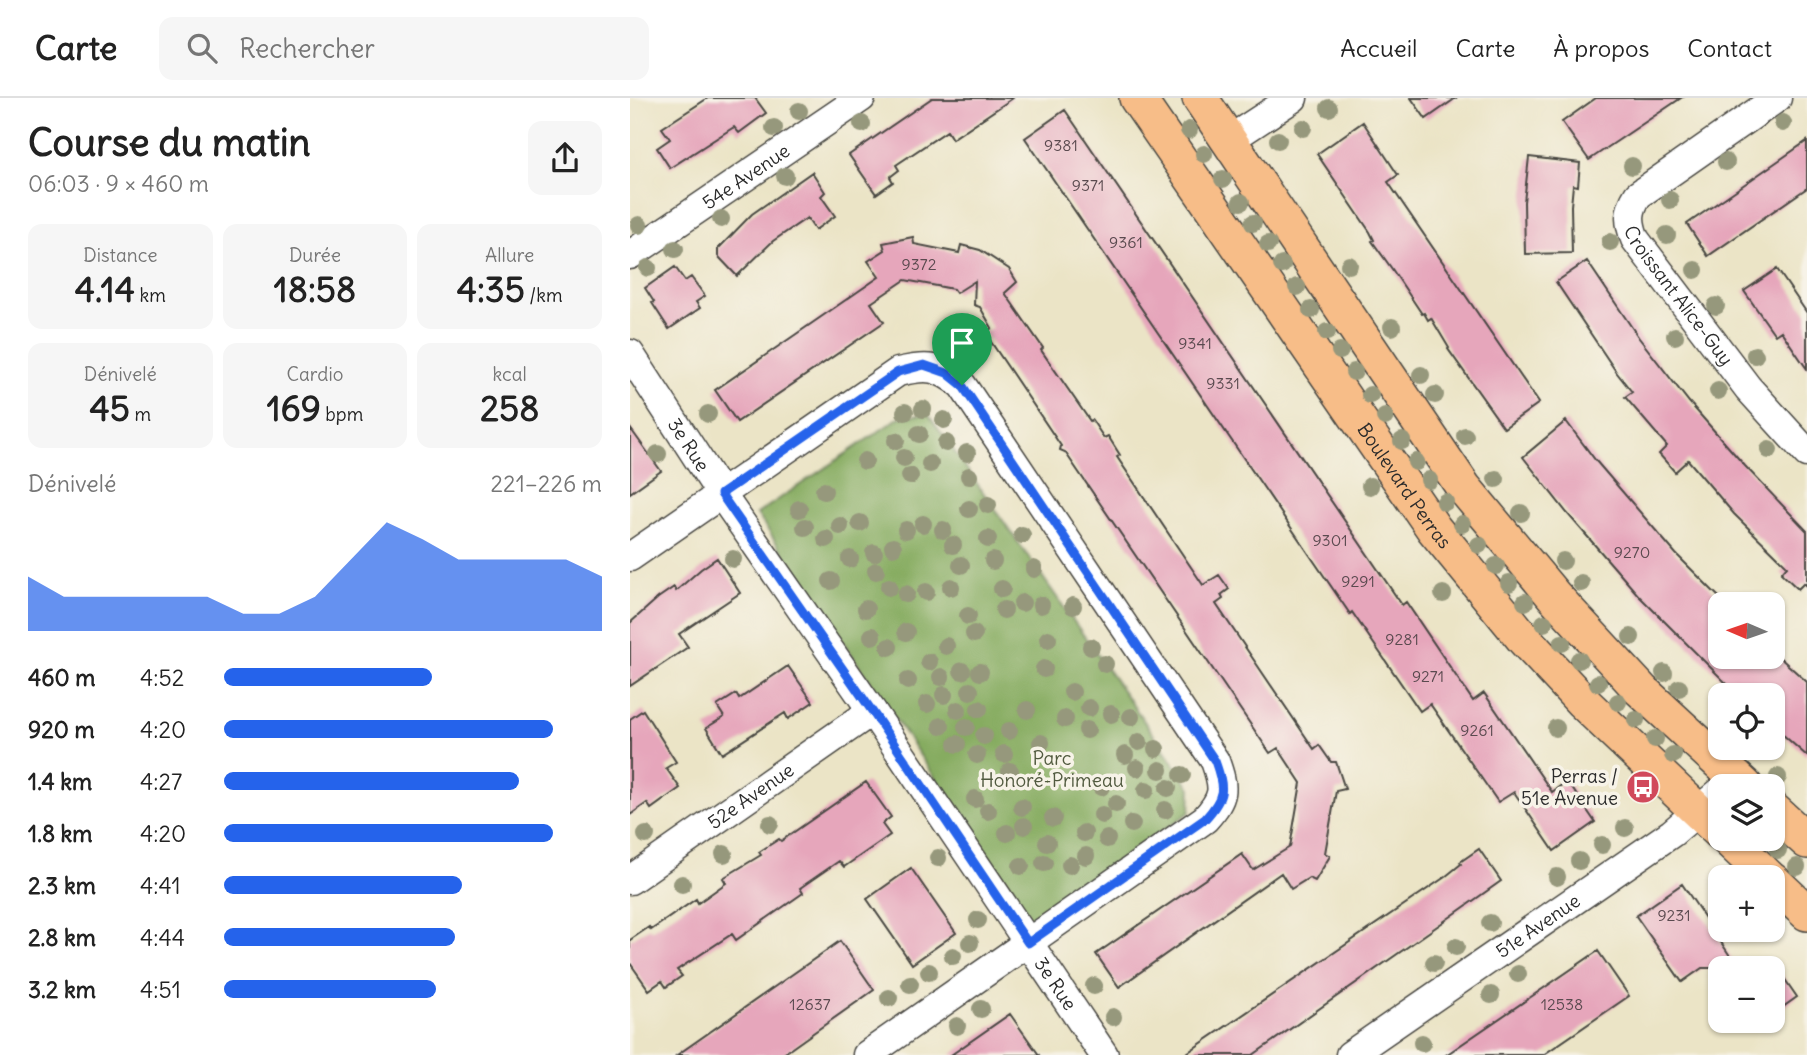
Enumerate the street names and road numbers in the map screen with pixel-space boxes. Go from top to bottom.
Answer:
street label: 54e Avenue [698,138,794,214]
street label: Croissant Alice-Guy [1619,222,1739,370]
street label: 3e Rue [663,413,715,476]
street label: Boulevard Perras [1352,418,1457,553]
street label: 52e Avenue [703,757,798,834]
street label: 51e Avenue [1491,888,1584,963]
street label: 3e Rue [1029,952,1082,1015]

